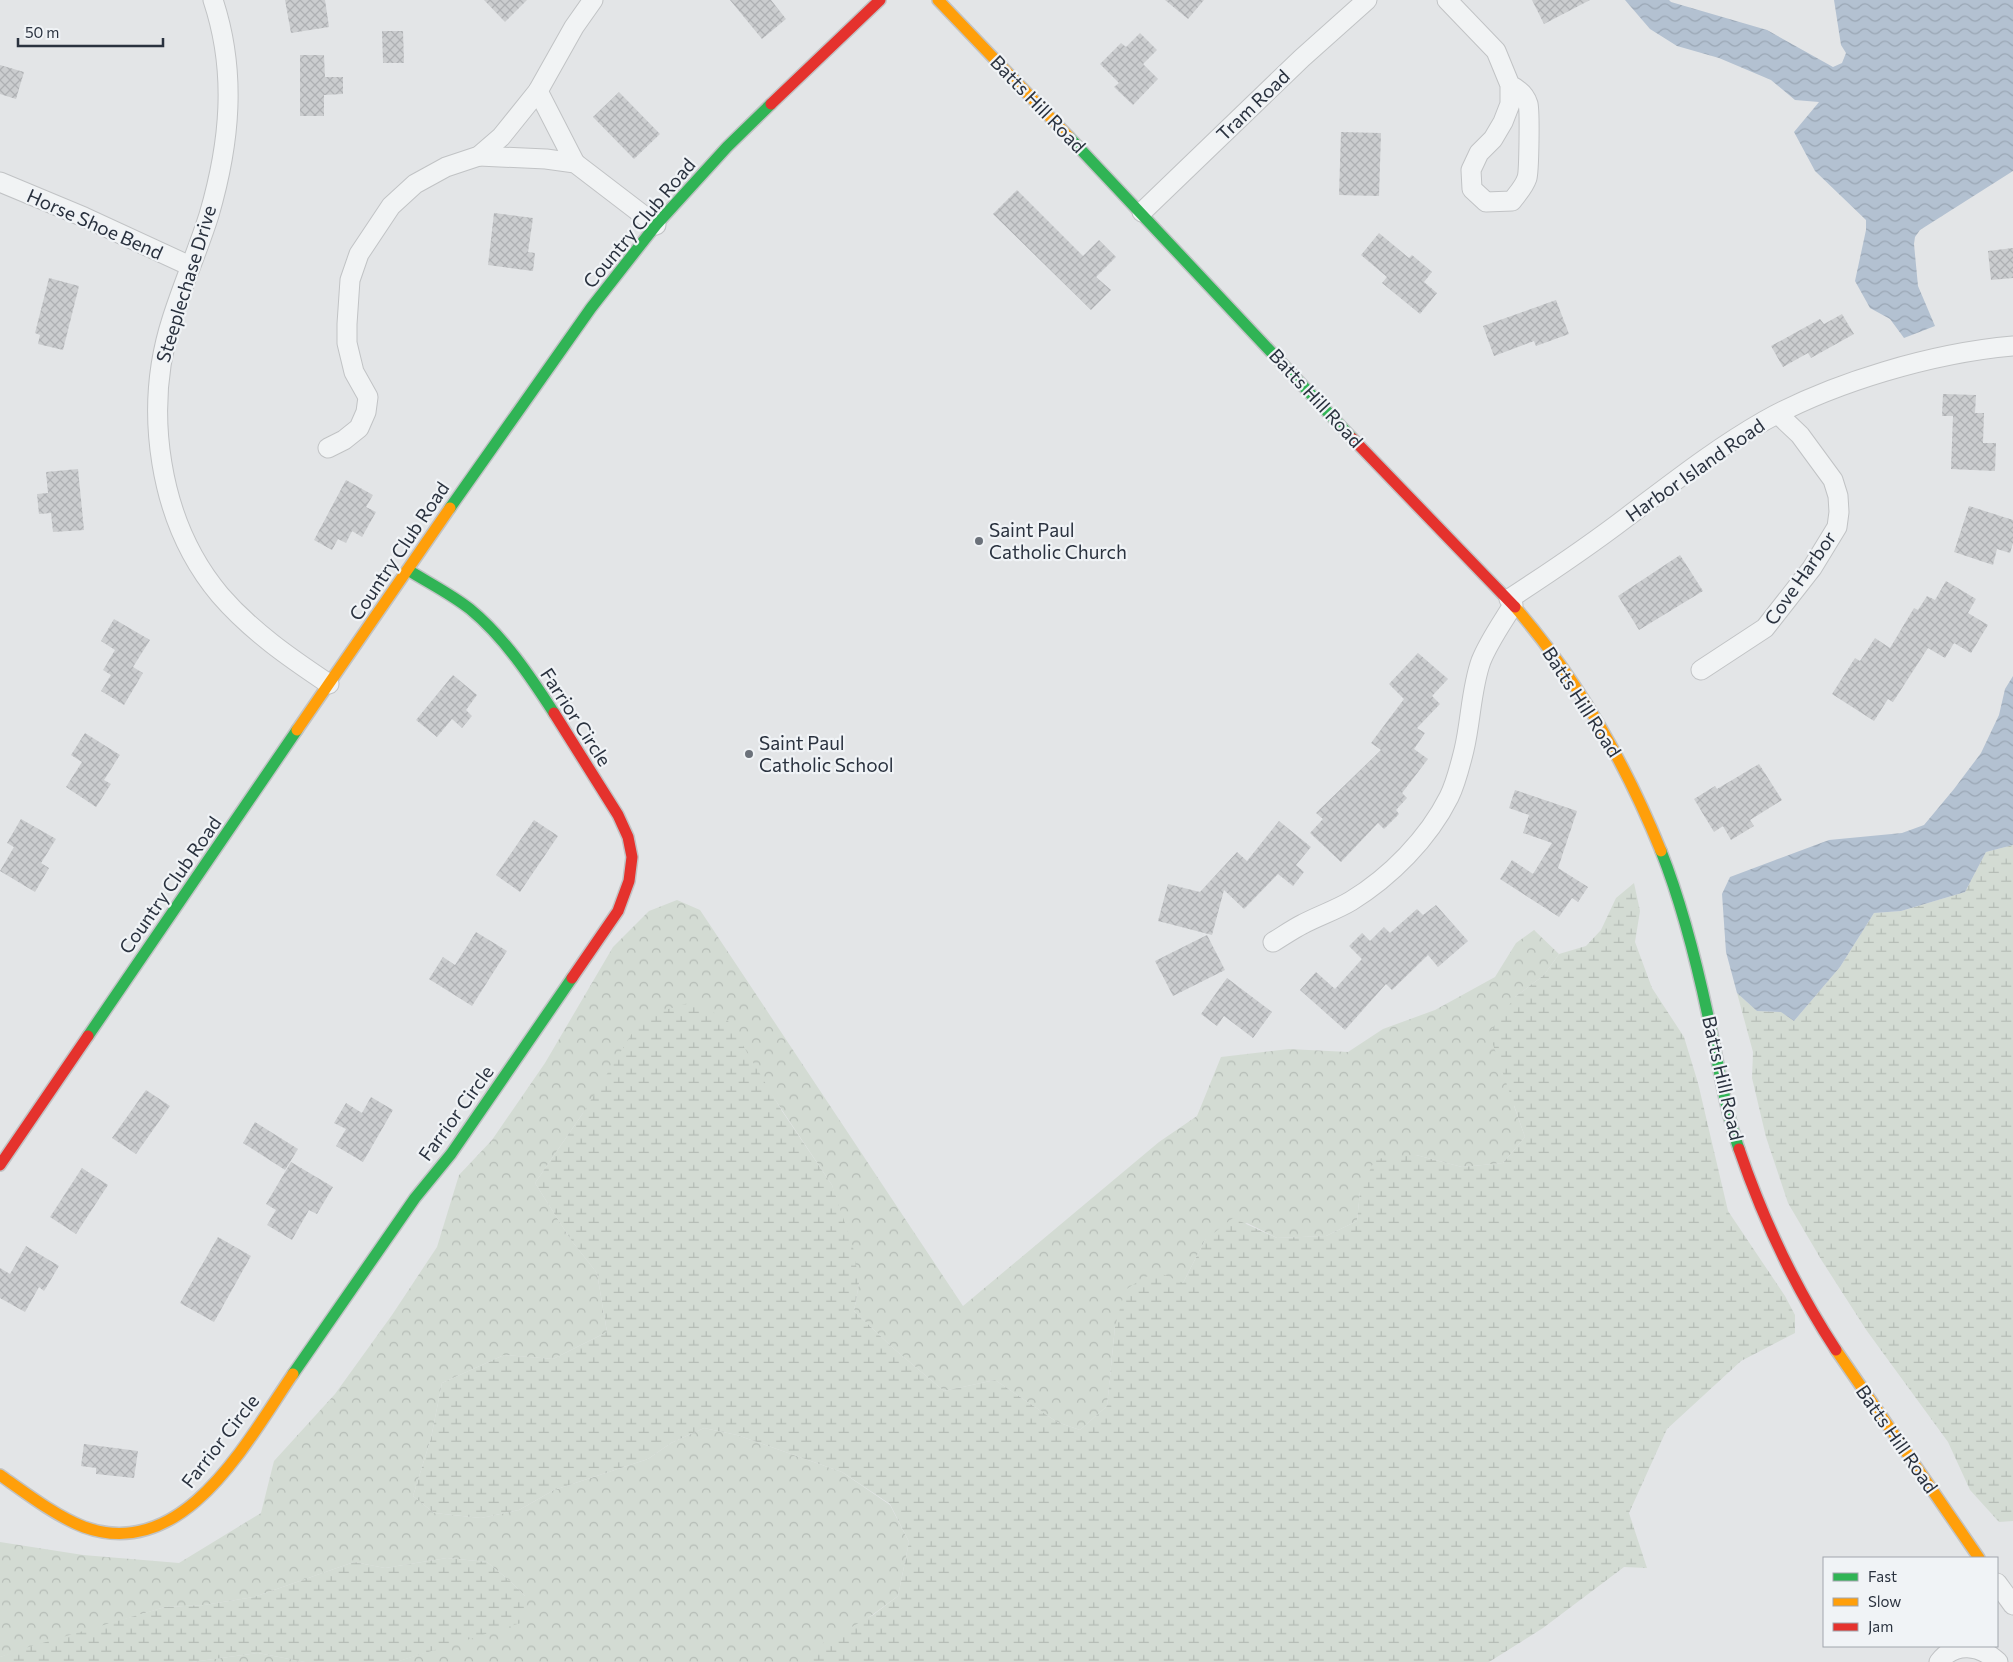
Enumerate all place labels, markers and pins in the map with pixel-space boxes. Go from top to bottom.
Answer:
place label: Saint Paul Catholic Church [989,518,1127,563]
marker: Saint Paul Catholic Church [973,535,985,547]
place label: Saint Paul Catholic School [759,731,894,776]
marker: Saint Paul Catholic School [743,748,755,760]

